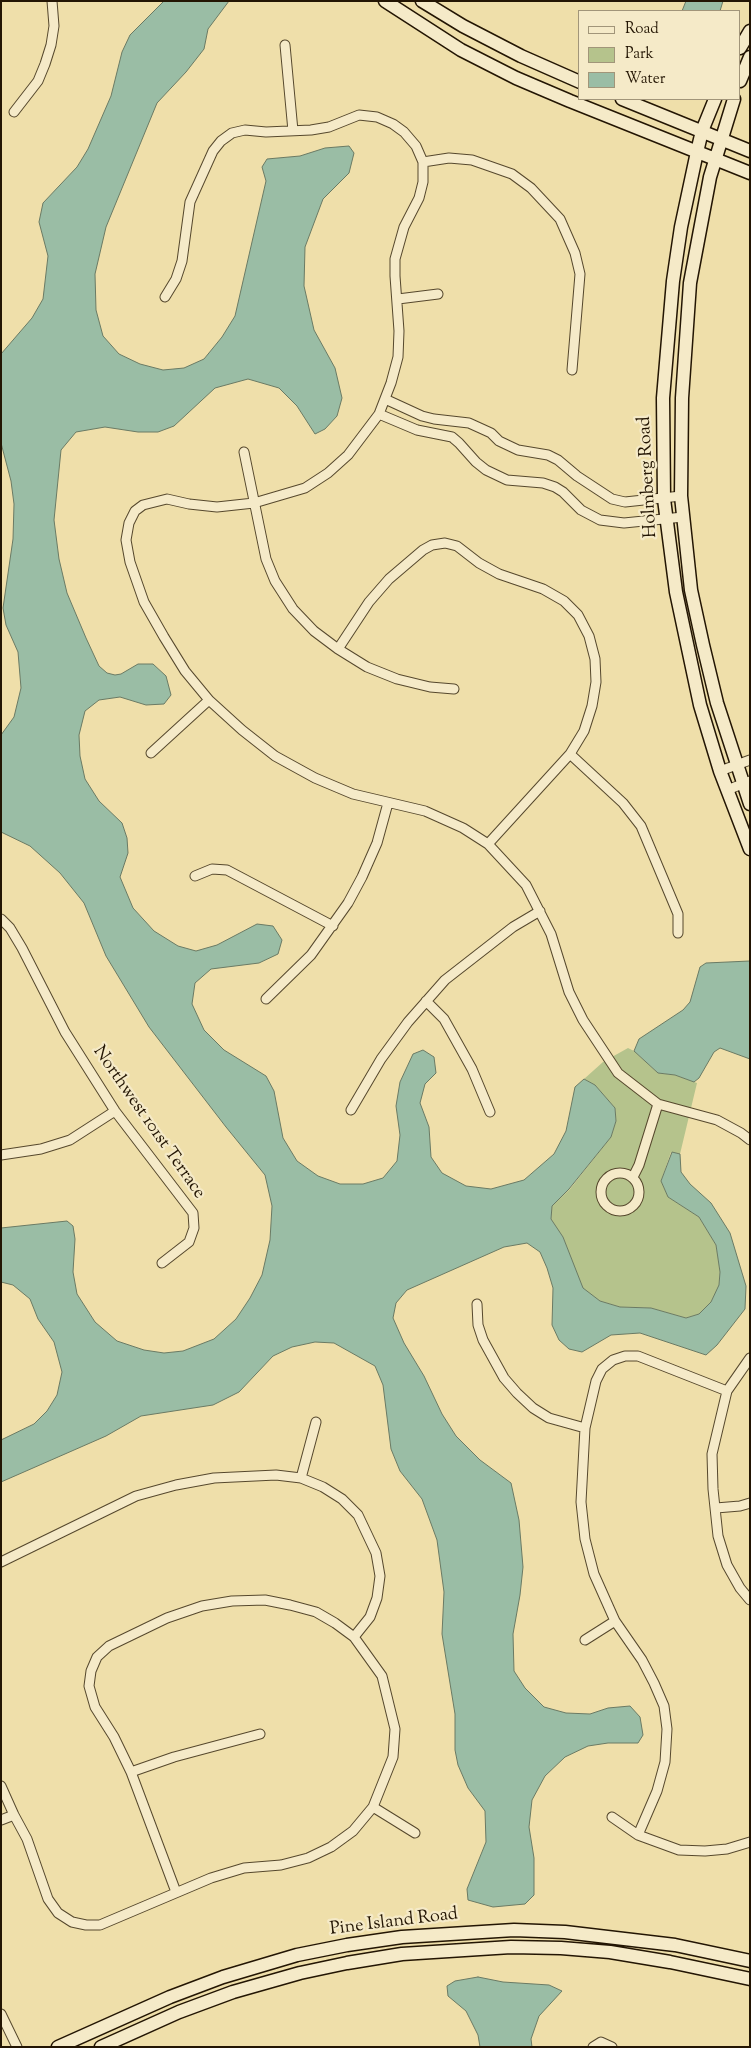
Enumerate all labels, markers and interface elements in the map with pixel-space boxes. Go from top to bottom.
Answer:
legend [578,10,741,100]
text: Road [625,19,659,40]
text: Park [625,44,654,65]
text: Water [625,69,665,90]
street label: Holmberg Road [635,416,663,538]
street label: Northwest 101st Terrace [87,1042,209,1204]
street label: Pine Island Road [329,1904,459,1942]

